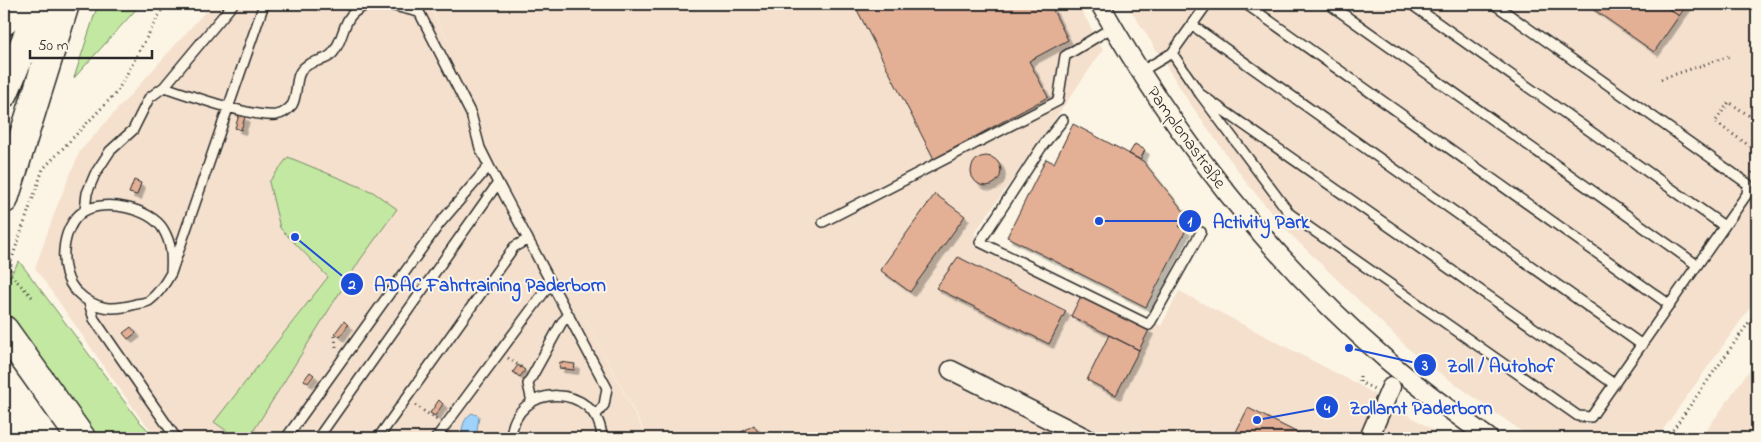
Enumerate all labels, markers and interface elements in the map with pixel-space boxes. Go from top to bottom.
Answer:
scale bar [30,28,152,60]
text: 50 m [38,35,69,57]
street label: Pamplonastraße [1139,81,1232,196]
callout: Activity Park [1178,204,1319,238]
text: Activity Park [1213,210,1310,239]
text: 1 [1188,211,1193,233]
callout: ADAC Fahrtraining Paderborn [339,267,616,301]
text: ADAC Fahrtraining Paderborn [374,273,606,302]
text: 2 [347,274,356,296]
callout: Zoll / Autohof [1413,348,1565,382]
text: Zoll / Autohof [1447,354,1556,381]
text: 3 [1421,355,1428,377]
callout: Zollamt Paderborn [1315,390,1503,424]
text: Zollamt Paderborn [1350,396,1493,423]
text: 4 [1323,398,1331,420]

